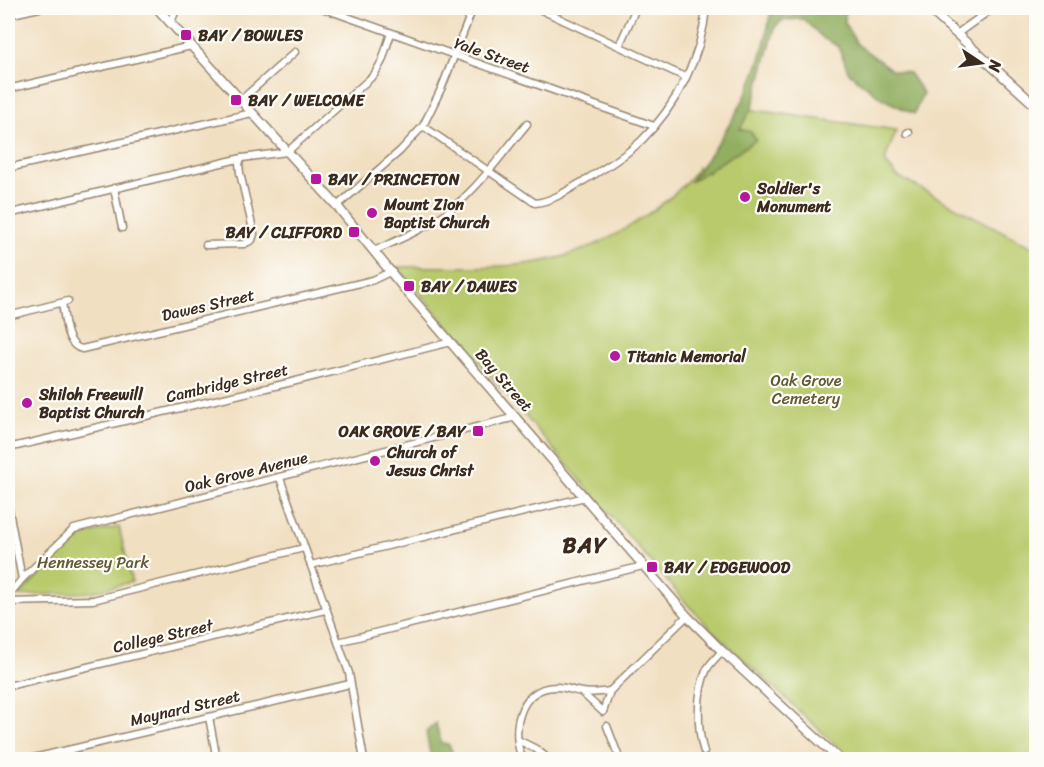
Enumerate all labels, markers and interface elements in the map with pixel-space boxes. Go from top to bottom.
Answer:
place label: BAY / BOWLES [198,21,304,50]
marker: BAY / BOWLES [179,28,193,42]
street label: Yale Street [450,28,534,82]
north arrow [951,33,1011,93]
text: N [980,57,1011,76]
place label: BAY / WELCOME [248,86,365,115]
marker: BAY / WELCOME [229,93,243,107]
place label: BAY / PRINCETON [328,165,460,194]
marker: BAY / PRINCETON [309,172,323,186]
place label: Soldier's Monument [756,174,831,221]
place label: Mount Zion Baptist Church [383,190,490,237]
marker: Soldier's Monument [738,190,752,204]
marker: Mount Zion Baptist Church [365,206,379,220]
place label: BAY / CLIFFORD [225,218,342,247]
marker: BAY / CLIFFORD [347,225,361,239]
place label: BAY / DAWES [421,272,517,301]
marker: BAY / DAWES [402,279,416,293]
street label: Dawes Street [159,280,257,330]
street label: Bay Street [468,341,540,419]
place label: Titanic Memorial [627,342,747,371]
marker: Titanic Memorial [608,349,622,363]
street label: Cambridge Street [163,355,291,411]
park label: Oak Grove Cemetery [771,366,842,413]
place label: Shiloh Freewill Baptist Church [38,380,145,427]
marker: Shiloh Freewill Baptist Church [20,396,34,410]
place label: OAK GROVE / BAY [337,417,467,446]
marker: OAK GROVE / BAY [471,424,485,438]
place label: Church of Jesus Christ [386,438,475,485]
street label: Oak Grove Avenue [181,443,311,501]
marker: Church of Jesus Christ [368,454,382,468]
district label: BAY [562,526,608,565]
park label: Hennessey Park [37,548,149,577]
place label: BAY / EDGEWOOD [664,553,791,582]
marker: BAY / EDGEWOOD [645,560,659,574]
street label: College Street [110,610,216,662]
street label: Maynard Street [127,681,243,735]

